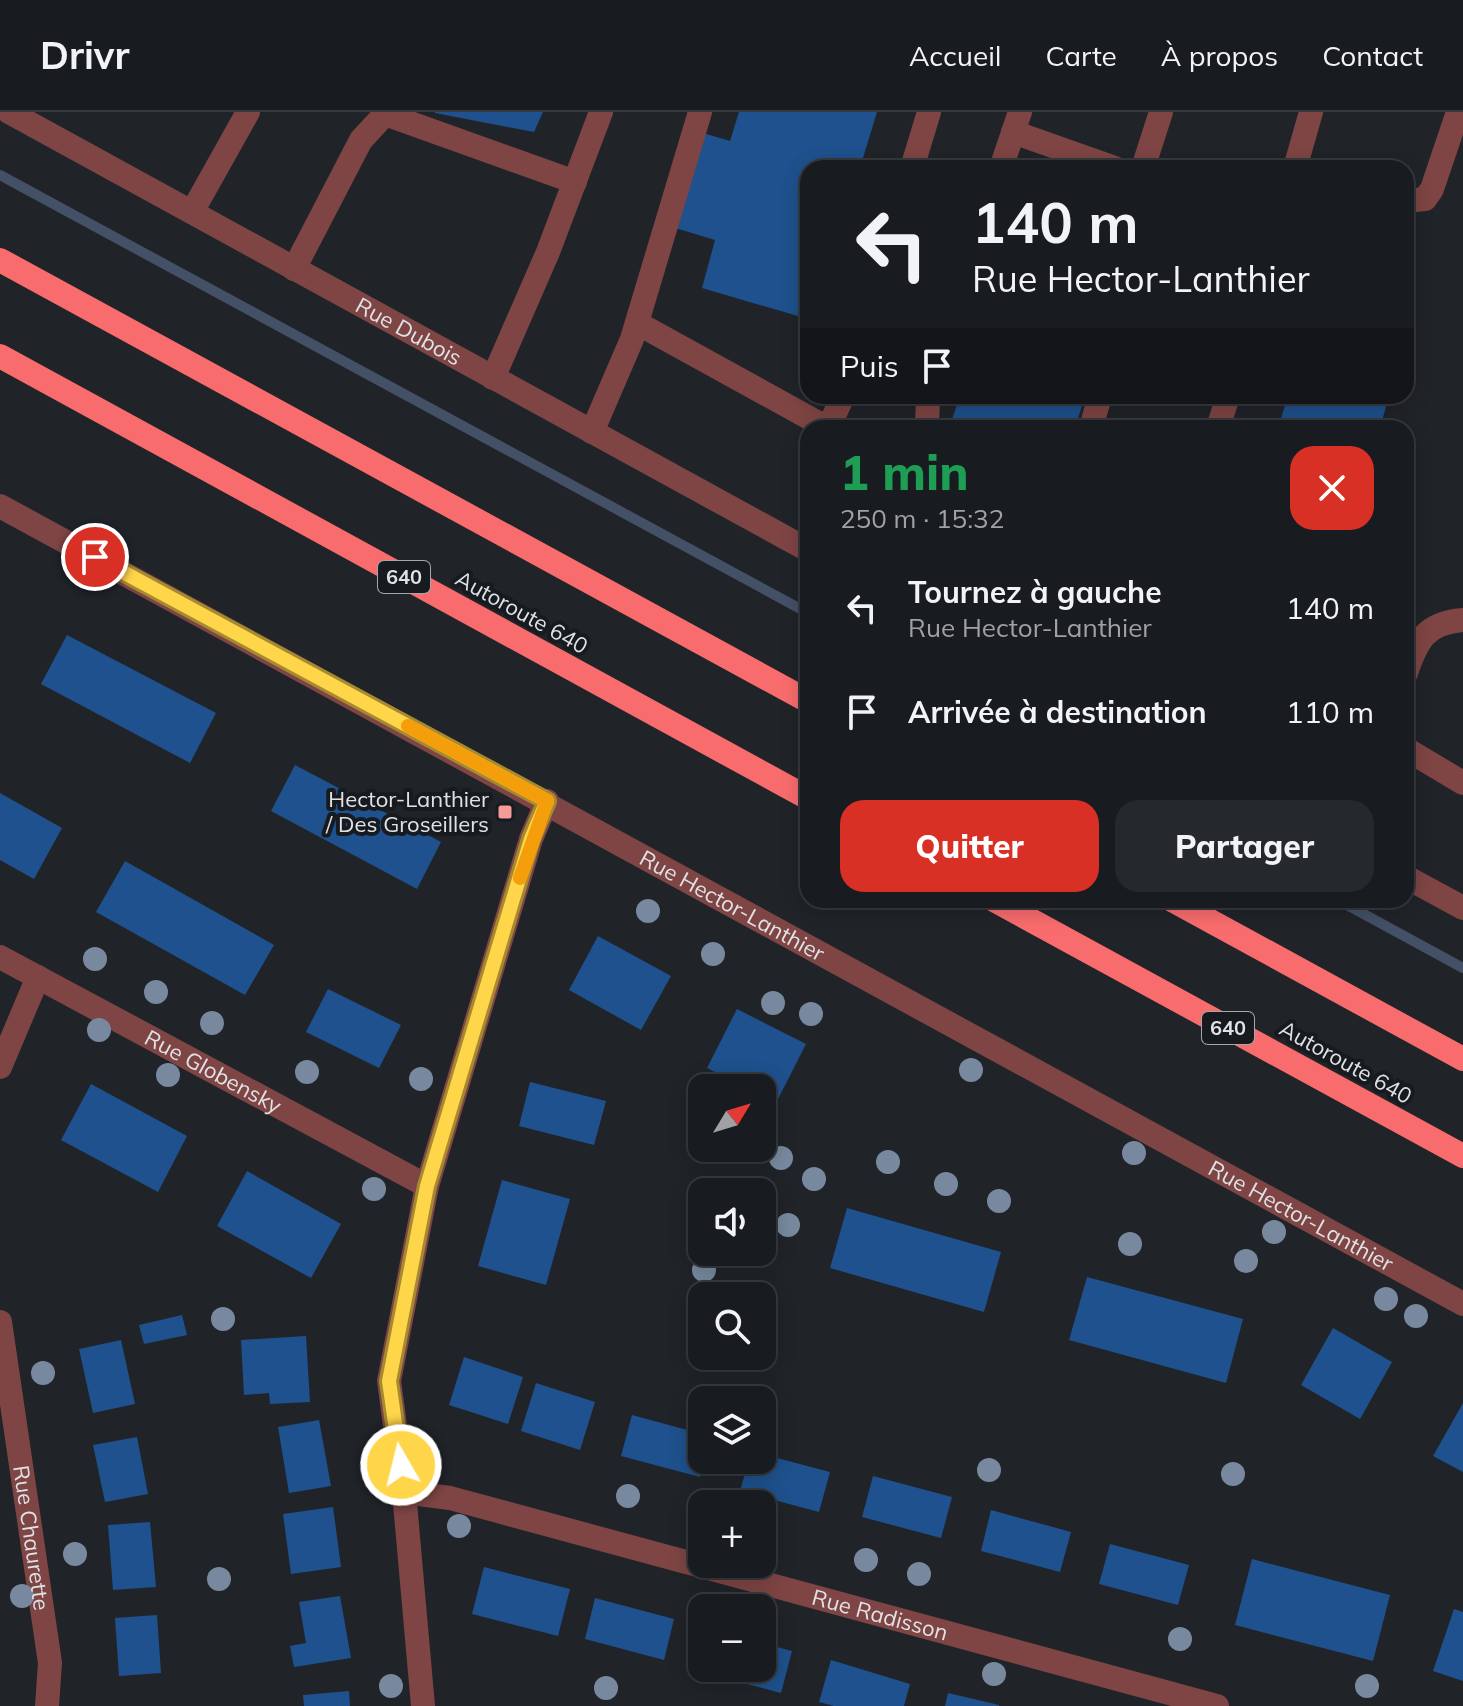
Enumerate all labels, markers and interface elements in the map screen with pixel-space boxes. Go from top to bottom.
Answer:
text: Drivr [40,31,129,79]
text: Accueil [909,38,1002,73]
text: Carte [1046,38,1117,73]
text: À propos [1161,38,1278,73]
text: Contact [1322,38,1423,73]
text: 140 m [972,187,1139,257]
icon: left [840,192,944,296]
text: Rue Hector-Lanthier [972,256,1310,301]
street label: Rue Dubois [351,291,467,372]
icon: arrive [915,344,959,388]
text: Puis [840,347,899,385]
text: 1 min [840,442,969,502]
button: close [1290,446,1374,530]
text: 250 m · 15:32 [840,502,1004,535]
pin [61,523,129,591]
icon: arrive [73,535,117,579]
road number: 640 [378,561,430,593]
street label: Autoroute 640 [451,564,593,660]
text: Tournez à gauche [908,573,1162,611]
icon: left [840,586,884,630]
text: 140 m [1286,589,1374,627]
text: Rue Hector-Lanthier [908,611,1152,644]
icon: arrive [840,690,884,734]
text: Arrivée à destination [908,693,1207,731]
text: 110 m [1286,693,1374,731]
place label: Hector-Lanthier / Des Groseillers [325,785,489,838]
button: Quitter [840,800,1099,892]
button: Partager [1115,800,1374,892]
marker: Hector-Lanthier / Des Groseillers [496,803,514,821]
street label: Rue Hector-Lanthier [635,844,829,967]
road number: 640 [1202,1012,1254,1044]
street label: Autoroute 640 [1275,1014,1417,1110]
street label: Rue Globensky [140,1023,287,1120]
north arrow [688,1074,776,1162]
map controls [688,1074,776,1682]
street label: Rue Hector-Lanthier [1204,1154,1398,1277]
button: sound [688,1178,776,1266]
button: search [688,1282,776,1370]
button: layers [688,1386,776,1474]
position arrow [359,1423,443,1507]
street label: Rue Chaurette [7,1463,56,1612]
button: + [688,1490,776,1578]
street label: Rue Radisson [809,1583,951,1646]
button: − [688,1594,776,1682]

